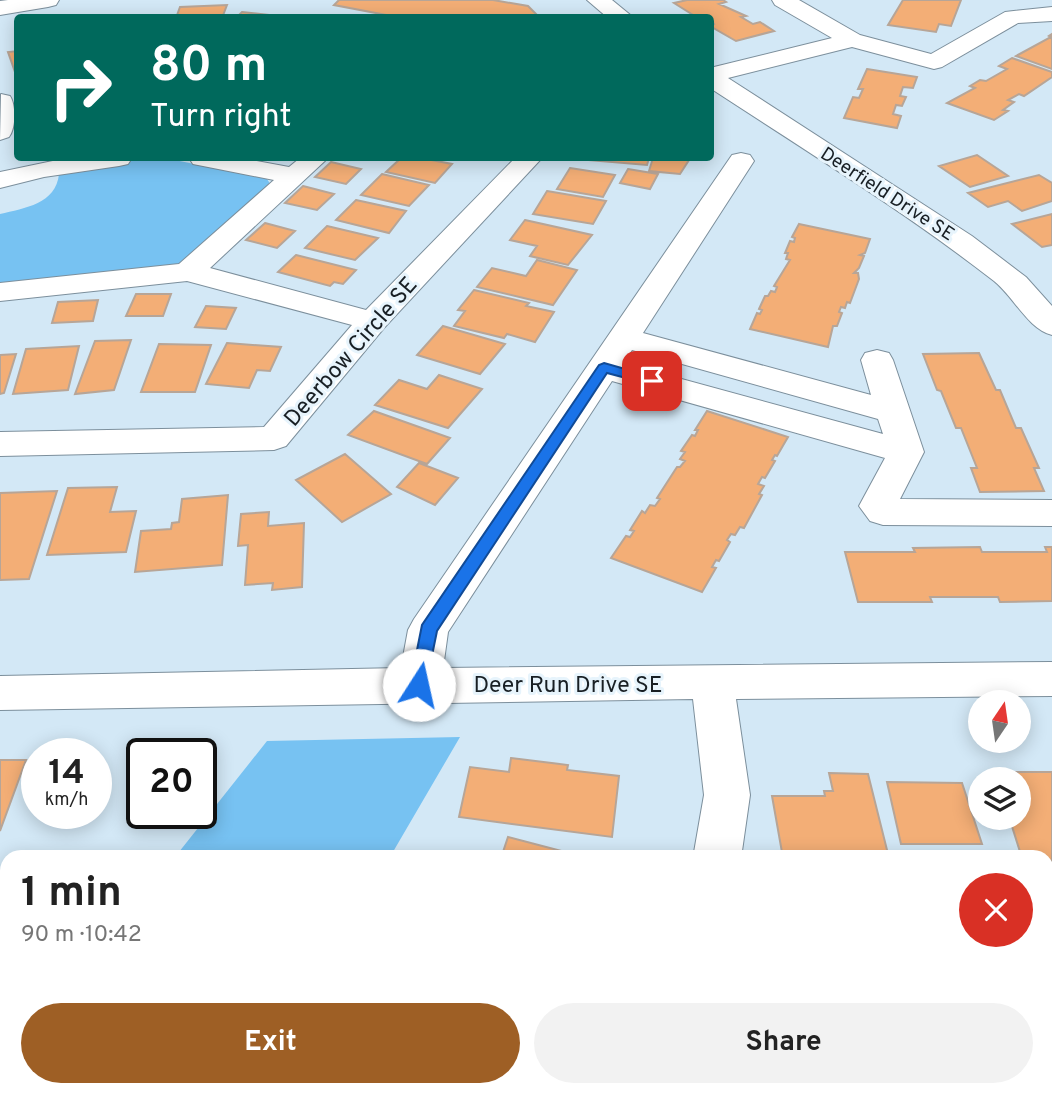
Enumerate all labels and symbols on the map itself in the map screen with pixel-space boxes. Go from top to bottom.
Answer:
street label: Deerfield Drive SE [815,142,958,247]
street label: Deerbow Circle SE [279,272,425,434]
pin [622,351,682,411]
position arrow [382,648,456,722]
street label: Deer Run Drive SE [473,672,663,701]
north arrow [968,690,1031,752]
speed limit sign: 20 [126,738,217,829]

